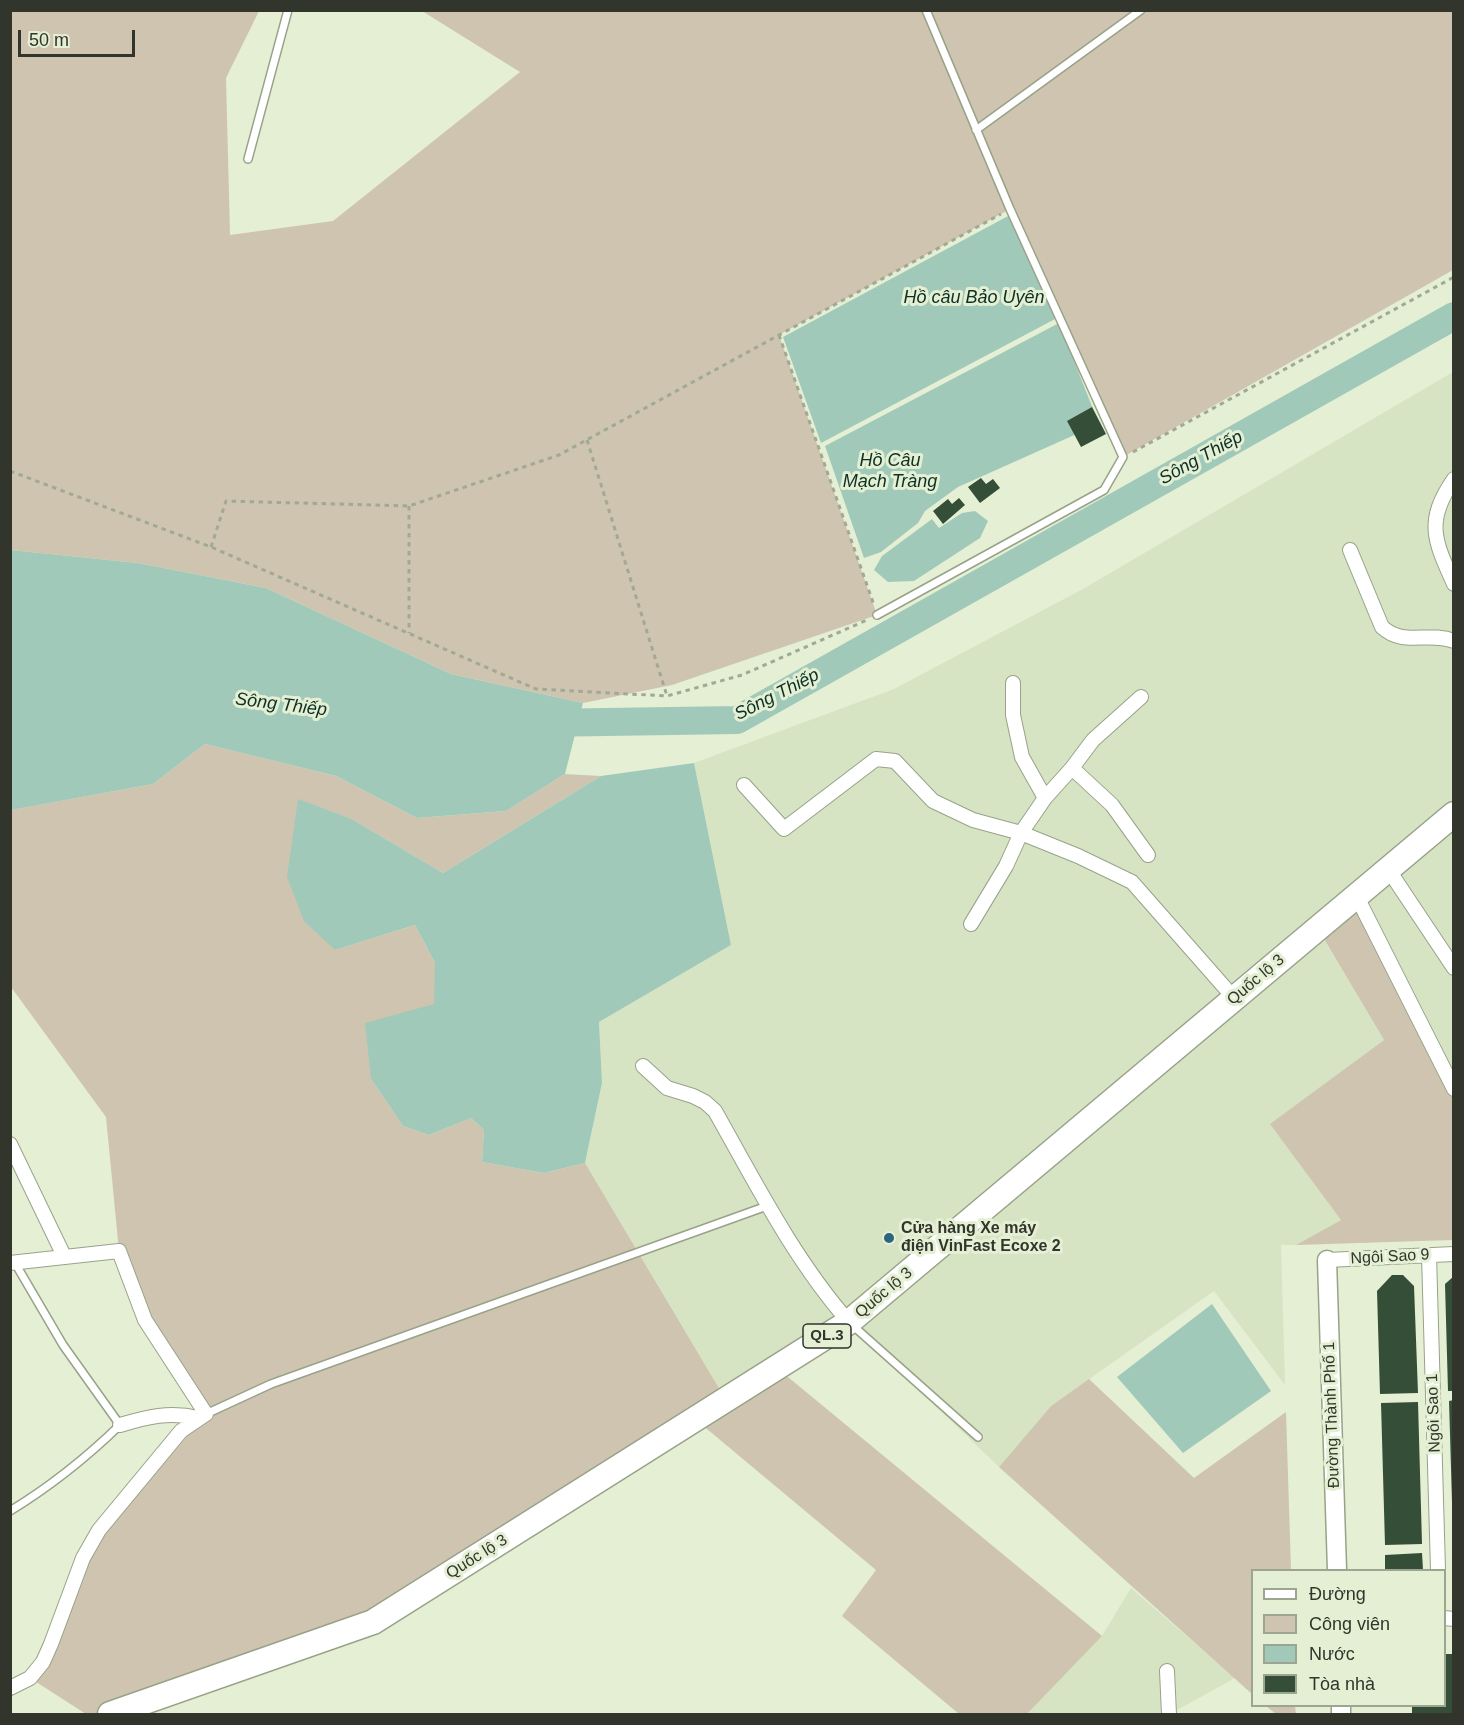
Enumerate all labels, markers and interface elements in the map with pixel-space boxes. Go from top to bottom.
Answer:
scale bar [21,18,138,56]
text: 50 m [29,30,69,50]
water label: Hồ câu Bảo Uyên [903,287,1045,309]
water label: Sông Thiếp [1156,426,1246,490]
water label: Hồ Câu Mạch Tràng [843,450,937,492]
water label: Sông Thiếp [731,664,823,726]
water label: Sông Thiếp [234,689,328,721]
street label: Quốc lộ 3 [1224,951,1288,1009]
place label: Cửa hàng Xe máy điện VinFast Ecoxe 2 [901,1219,1061,1257]
marker: Cửa hàng Xe máy điện VinFast Ecoxe 2 [882,1231,896,1245]
street label: Ngôi Sao 9 [1350,1245,1430,1269]
street label: Quốc lộ 3 [852,1264,916,1322]
road number: QL.3 [803,1324,851,1348]
street label: Đường Thành Phố 1 [1320,1341,1344,1489]
street label: Ngôi Sao 1 [1423,1373,1445,1453]
street label: Quốc lộ 3 [443,1531,511,1583]
legend [1251,1569,1446,1707]
text: Đường [1309,1584,1366,1604]
text: Công viên [1309,1614,1390,1634]
text: Nước [1309,1644,1355,1664]
text: Tòa nhà [1309,1674,1375,1694]

